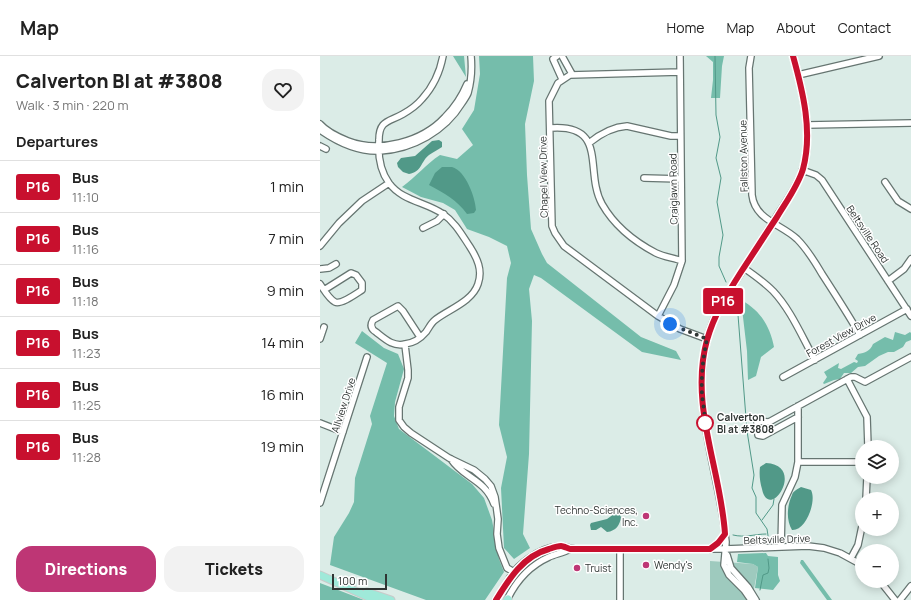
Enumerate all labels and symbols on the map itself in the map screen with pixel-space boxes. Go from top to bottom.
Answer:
street label: Fallston Avenue [735,120,751,192]
street label: Chapel View Drive [535,136,551,218]
street label: Craiglawn Road [665,153,681,225]
street label: Beltsville Road [843,202,893,266]
line badge: P16 [700,288,746,314]
street label: Forest View Drive [803,310,879,360]
your location [660,314,680,334]
street label: Allview Drive [328,376,359,434]
place label: Calverton Bl at #3808 [717,410,774,436]
marker: Calverton Bl at #3808 [696,414,714,432]
place label: Techno-Sciences, Inc. [555,503,638,529]
marker: Techno-Sciences, Inc. [641,511,651,521]
street label: Beltsville Drive [743,531,811,547]
place label: Wendy's [654,558,692,572]
marker: Wendy's [641,560,651,570]
place label: Truist [585,561,612,575]
marker: Truist [572,563,582,573]
scale bar [332,572,387,591]

